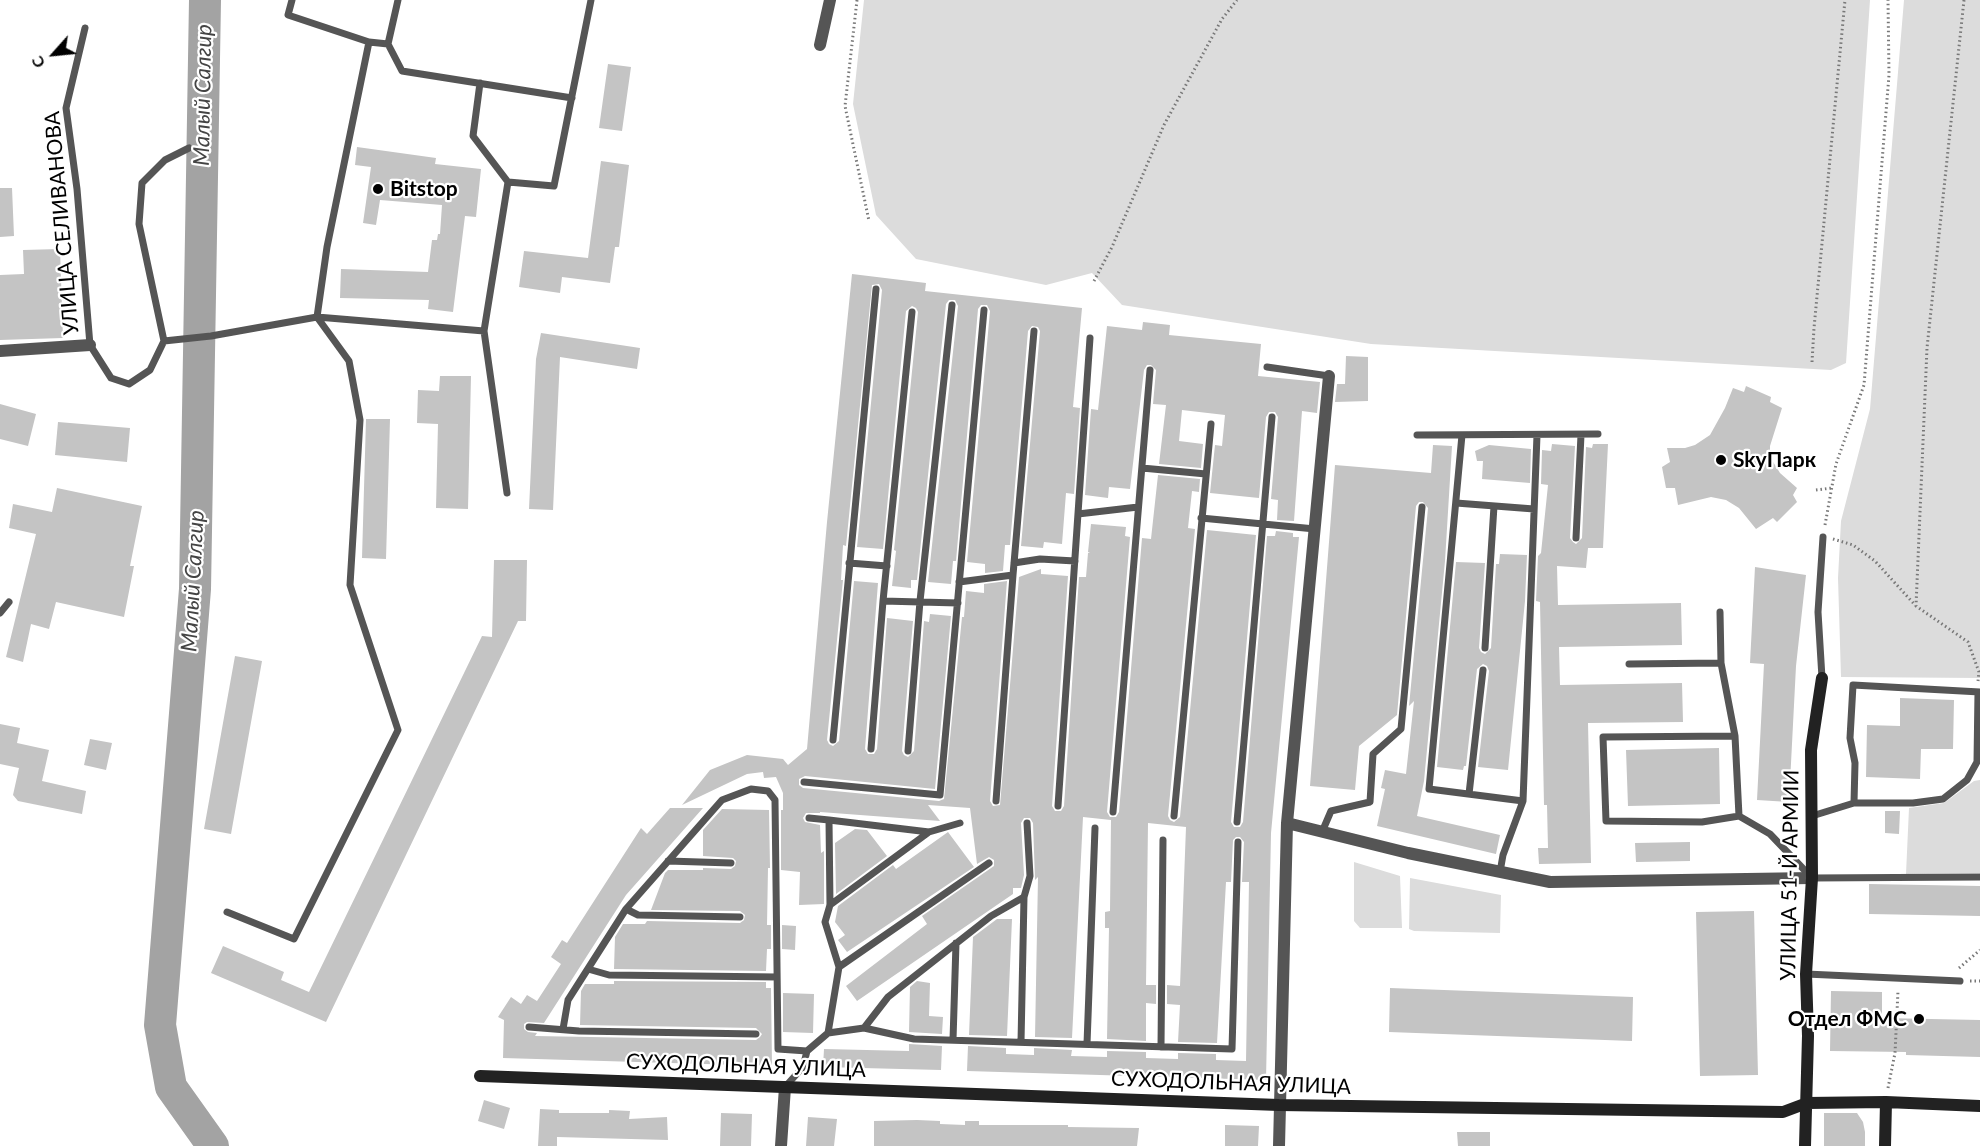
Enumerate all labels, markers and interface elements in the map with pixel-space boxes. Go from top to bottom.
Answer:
north arrow [24,24,84,84]
water label: Малый Салгир [189,24,217,166]
text: С [27,53,48,71]
street label: УЛИЦА СЕЛИВАНОВА [40,110,84,336]
place label: Bitstop [390,176,458,202]
marker: Bitstop [371,182,385,196]
place label: SkyПарк [1733,447,1816,473]
marker: SkyПарк [1714,453,1728,467]
water label: Малый Салгир [176,510,210,652]
street label: УЛИЦА 51-Й АРМИИ [1776,769,1804,981]
place label: Отдел ФМС [1788,1006,1907,1032]
marker: Отдел ФМС [1912,1012,1926,1026]
street label: СУХОДОЛЬНАЯ УЛИЦА [626,1049,866,1083]
street label: СУХОДОЛЬНАЯ УЛИЦА [1111,1066,1351,1100]

